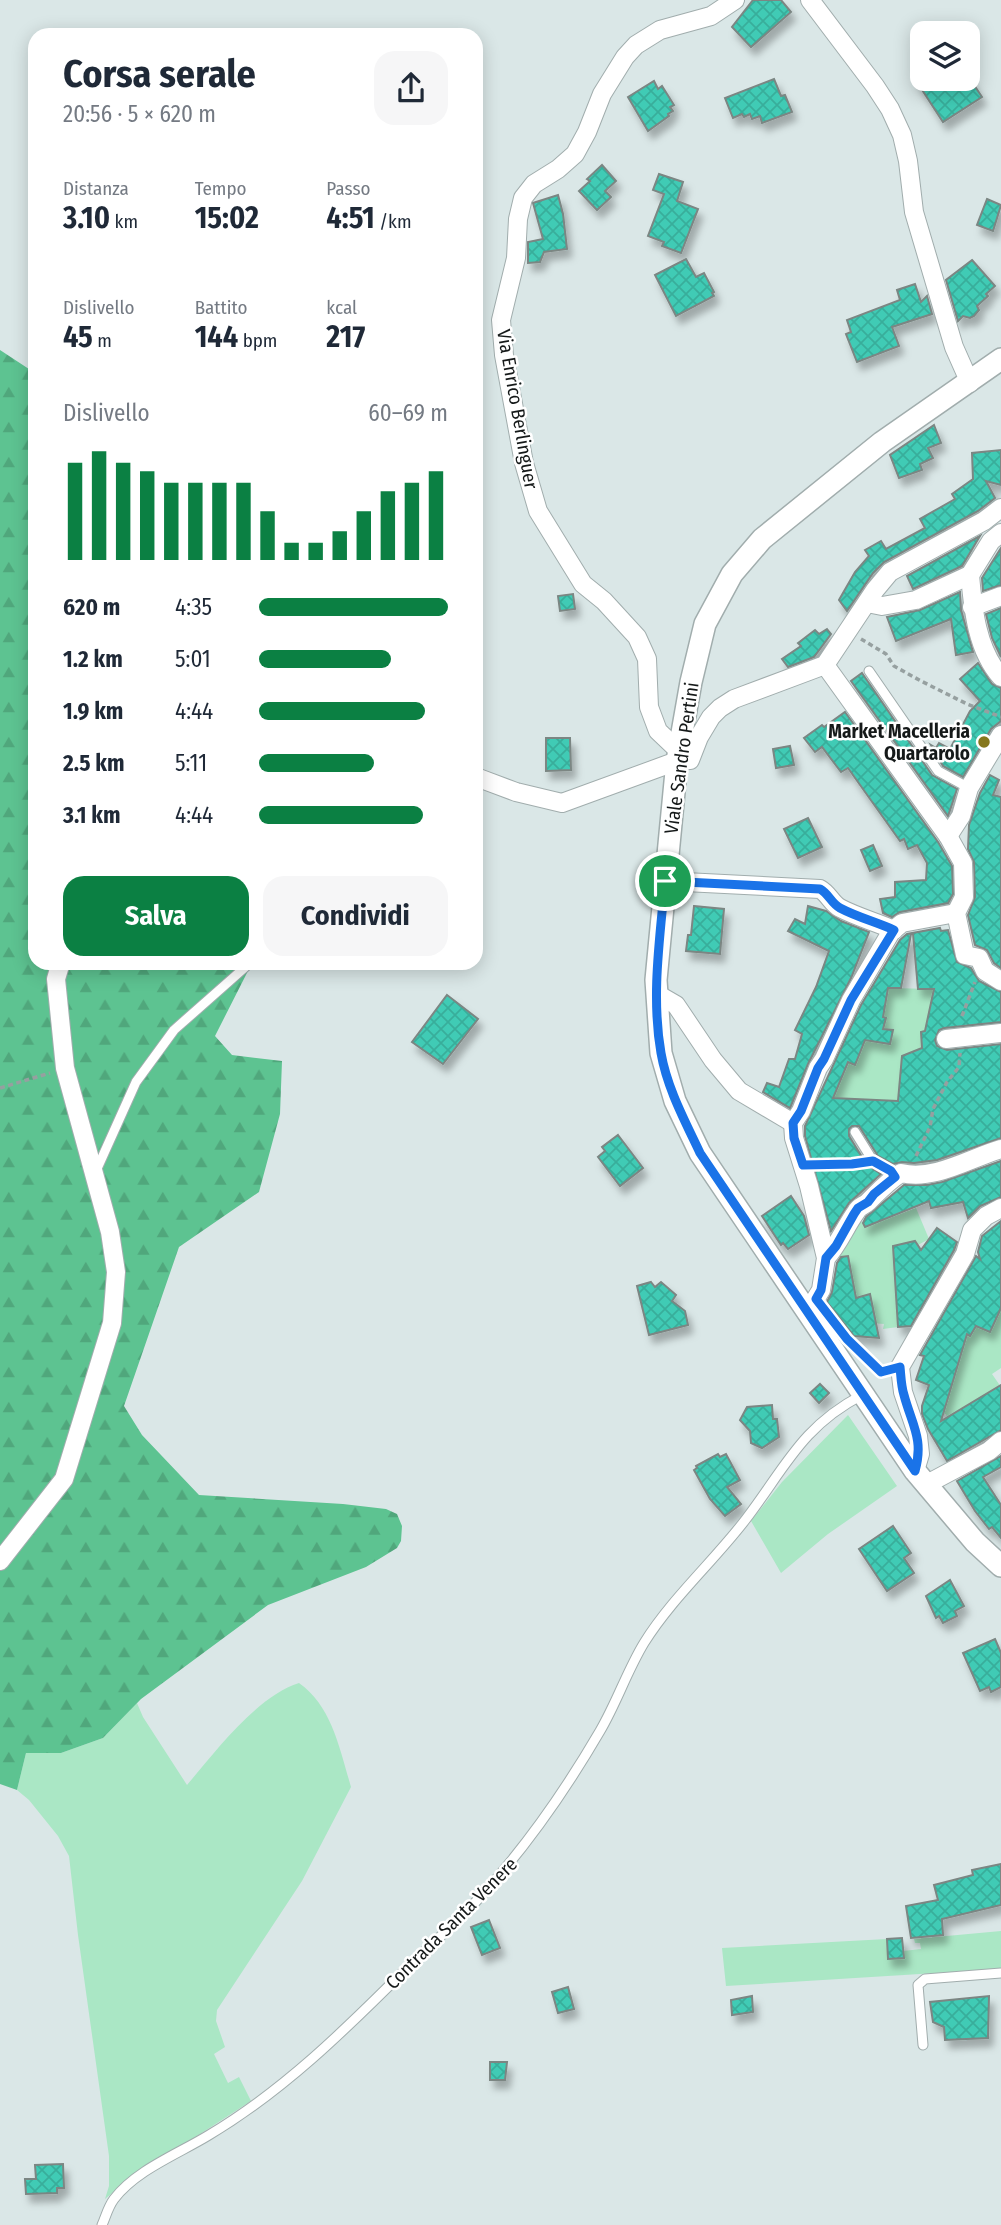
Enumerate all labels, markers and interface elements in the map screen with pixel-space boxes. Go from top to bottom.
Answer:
map controls [910,21,980,91]
button: layers [910,21,980,91]
text: Corsa serale [63,51,256,97]
button: share [374,51,448,125]
text: 20:56 · 5 × 620 m [63,100,216,128]
text: Distanza [63,177,129,200]
text: Tempo [195,177,247,200]
text: Passo [326,177,370,200]
text: 3.10 [63,200,110,236]
text: 15:02 [195,200,259,236]
text: 4:51 [326,200,375,236]
text: km [110,210,138,233]
text: /km [375,210,412,233]
text: Dislivello [63,296,134,319]
text: Battito [195,296,248,319]
text: kcal [326,296,357,319]
text: 45 [63,319,93,355]
text: 144 [195,319,238,355]
text: 217 [326,319,365,355]
street label: Via Enrico Berlinguer [492,328,543,491]
text: m [93,329,112,352]
text: bpm [238,329,277,352]
text: Dislivello [63,399,149,427]
text: 60–69 m [368,399,448,427]
text: 620 m [63,593,120,621]
text: 4:35 [175,593,212,621]
text: 1.2 km [63,645,123,673]
text: 5:01 [175,645,211,673]
street label: Viale Sandro Pertini [659,681,704,835]
text: 1.9 km [63,697,123,725]
text: 4:44 [175,697,213,725]
place label: Market Macelleria Quartarolo [828,720,970,765]
marker: Market Macelleria Quartarolo [976,734,992,750]
text: 2.5 km [63,749,124,777]
text: 5:11 [175,749,207,777]
text: 3.1 km [63,801,121,829]
text: 4:44 [175,801,213,829]
pin [635,851,695,911]
icon: arrive [646,862,684,900]
button: Salva [63,876,249,956]
button: Condividi [263,876,448,956]
street label: Contrada Santa Venere [381,1853,522,1994]

